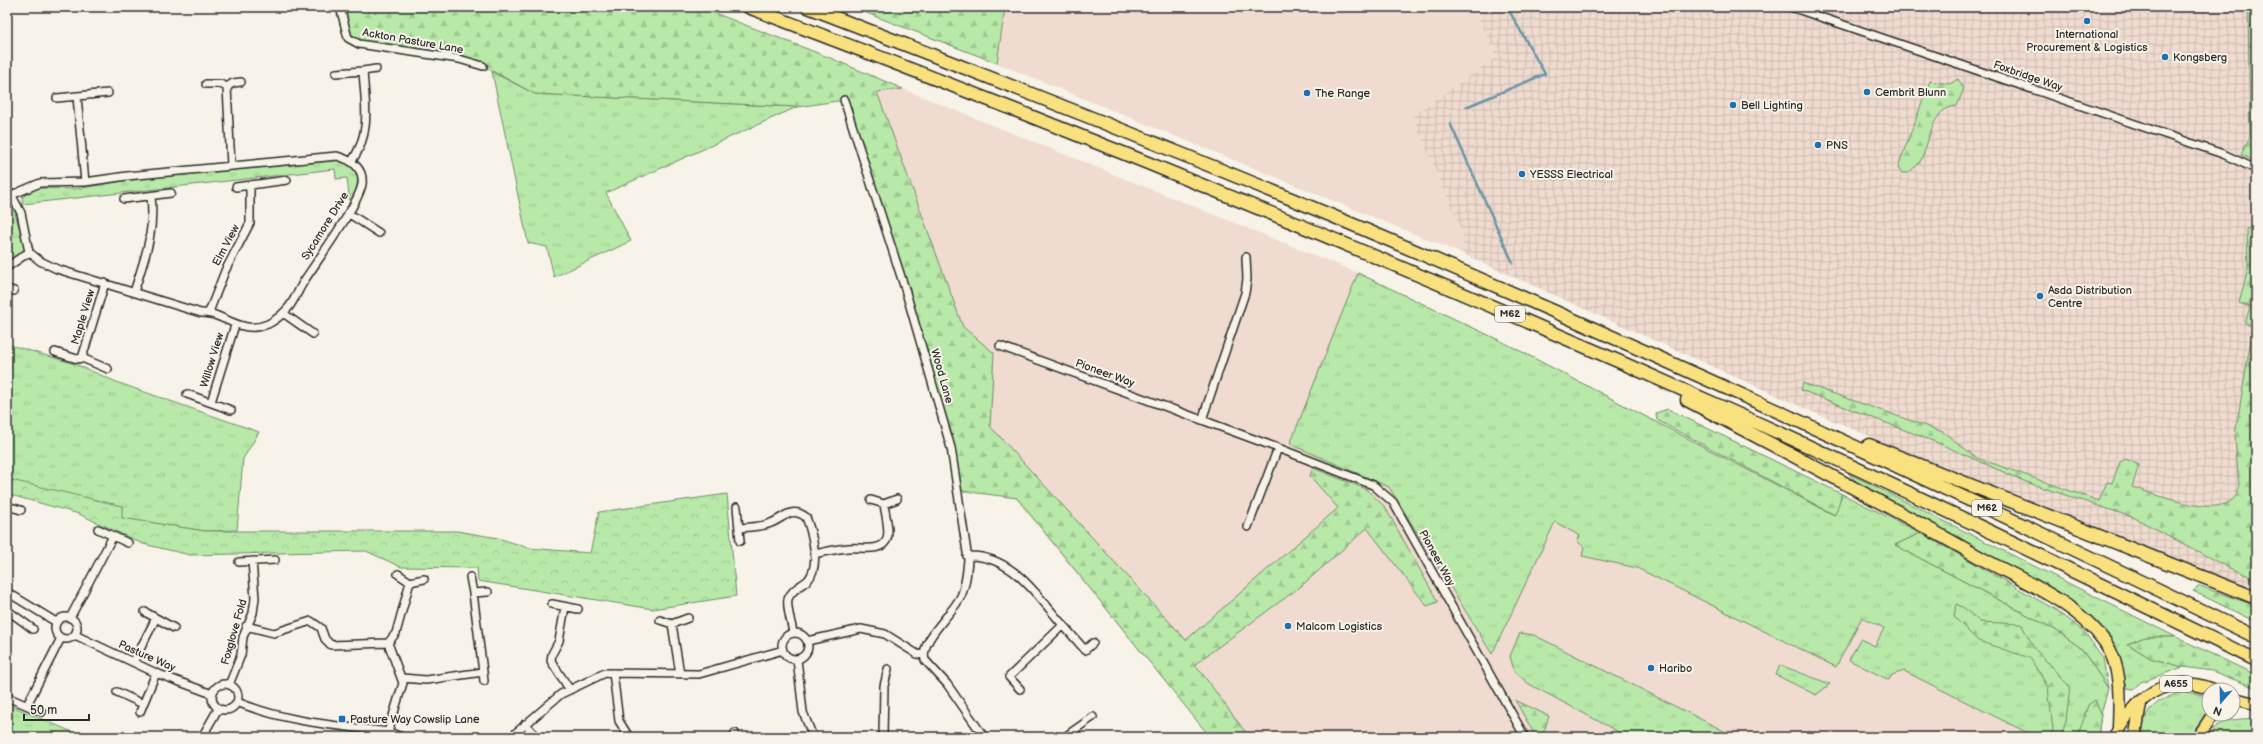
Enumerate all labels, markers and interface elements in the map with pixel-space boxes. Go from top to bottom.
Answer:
marker: International Procurement & Logistics [2082,16,2092,26]
street label: Ackton Pasture Lane [361,26,465,56]
place label: International Procurement & Logistics [2026,28,2148,54]
place label: Kongsberg [2173,51,2227,64]
marker: Kongsberg [2160,52,2170,62]
street label: Foxbridge Way [1992,58,2064,94]
place label: Cembrit Blunn [1875,86,1946,99]
place label: The Range [1315,87,1371,100]
marker: Cembrit Blunn [1862,87,1872,97]
marker: The Range [1302,88,1312,98]
place label: Bell Lighting [1741,99,1803,112]
marker: Bell Lighting [1728,100,1738,110]
place label: PNS [1826,139,1848,152]
marker: PNS [1813,140,1823,150]
place label: YESSS Electrical [1529,168,1613,181]
marker: YESSS Electrical [1517,169,1527,179]
street label: Sycamore Drive [299,189,351,262]
street label: Elm View [210,222,243,268]
place label: Asda Distribution Centre [2048,284,2132,310]
street label: Maple View [68,287,98,346]
marker: Asda Distribution Centre [2035,291,2045,301]
road number: M62 [1495,306,1525,322]
street label: Willow View [198,331,227,389]
street label: Wood Lane [928,347,956,405]
street label: Pioneer Way [1074,356,1136,390]
road number: M62 [1972,500,2002,516]
street label: Pioneer Way [1416,528,1458,588]
street label: Foxglove Fold [218,598,250,666]
place label: Malcom Logistics [1296,620,1383,633]
marker: Malcom Logistics [1283,621,1293,631]
street label: Pasture Way [116,638,178,674]
place label: Haribo [1659,662,1692,675]
marker: Haribo [1646,663,1656,673]
road number: A655 [2160,676,2192,692]
north arrow [2201,682,2241,722]
scale bar [24,696,89,722]
text: 50 m [30,703,57,718]
text: N [2212,703,2224,718]
place label: Pasture Way Cowslip Lane [350,713,480,726]
marker: Pasture Way Cowslip Lane [337,714,347,724]

